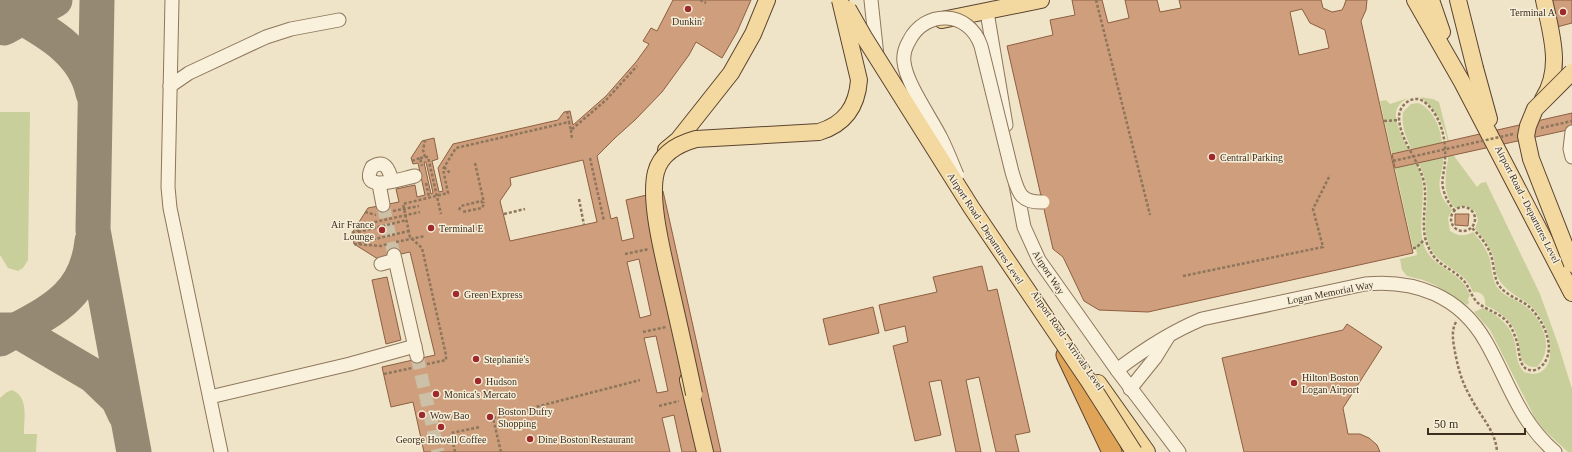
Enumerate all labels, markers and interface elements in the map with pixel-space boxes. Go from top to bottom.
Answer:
marker: Dunkin' [683,4,693,14]
place label: Terminal A [1510,7,1556,18]
marker: Terminal A [1558,7,1568,17]
place label: Dunkin' [672,16,704,27]
street label: Airport Road - Departures Level [1493,144,1562,265]
marker: Central Parking [1207,152,1217,162]
place label: Central Parking [1220,152,1283,163]
street label: Airport Road - Departures Level [945,171,1026,286]
place label: Air France Lounge [331,219,375,242]
marker: Terminal E [426,223,436,233]
place label: Terminal E [439,223,484,234]
marker: Air France Lounge [377,225,387,235]
street label: Airport Way [1030,248,1067,296]
street label: Logan Memorial Way [1286,279,1374,306]
street label: Airport Road - Arrivals Level [1029,288,1106,392]
marker: Green Express [451,289,461,299]
place label: Green Express [464,289,523,300]
marker: Stephanie's [471,354,481,364]
place label: Stephanie's [484,354,529,365]
place label: Hilton Boston Logan Airport [1302,372,1359,395]
marker: Hudson [473,376,483,386]
place label: Hudson [486,376,517,387]
marker: Hilton Boston Logan Airport [1289,378,1299,388]
marker: Monica's Mercato [431,389,441,399]
place label: Monica's Mercato [444,389,516,400]
place label: Boston Dufry Shopping [498,406,553,429]
marker: Wow Bao [417,410,427,420]
place label: Wow Bao [430,410,469,421]
scale bar [1428,410,1525,436]
marker: Boston Dufry Shopping [485,412,495,422]
text: 50 m [1434,417,1459,431]
marker: George Howell Coffee [436,422,446,432]
place label: George Howell Coffee [396,434,487,445]
marker: Dine Boston Restaurant [525,434,535,444]
place label: Dine Boston Restaurant [538,434,634,445]

